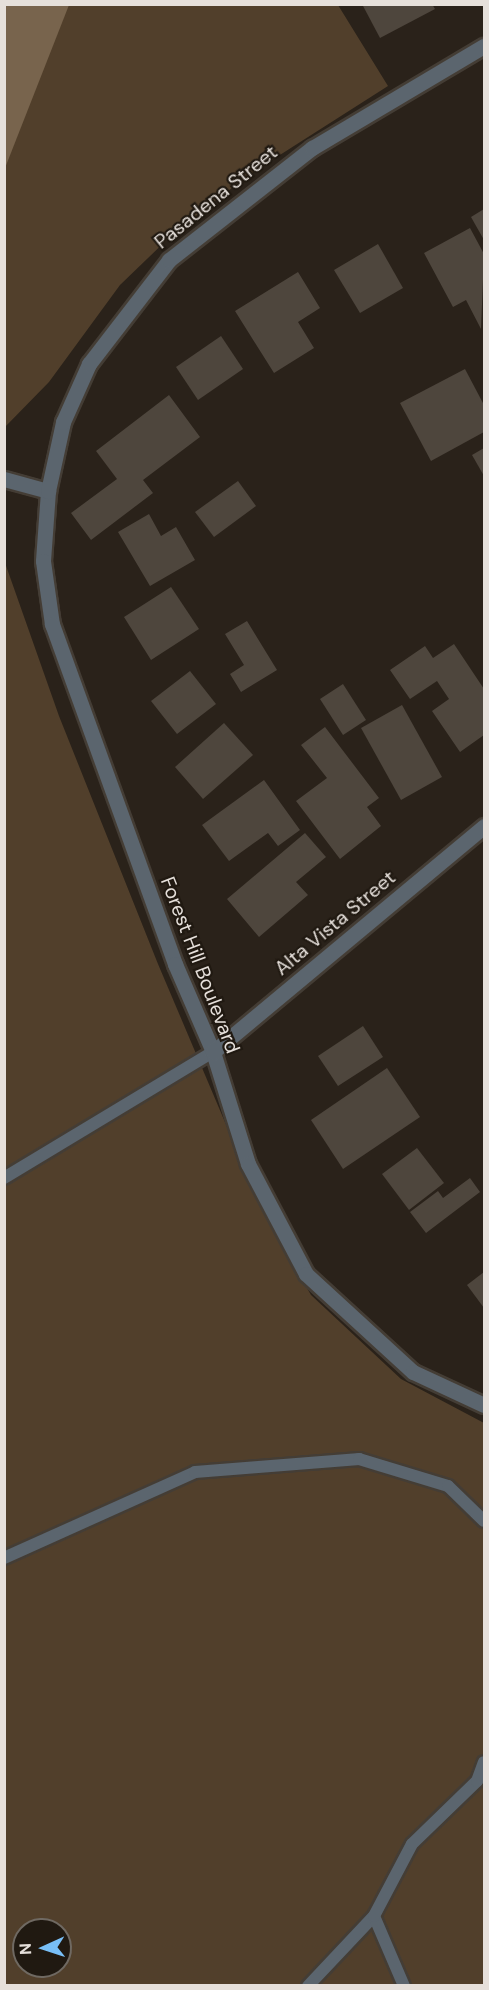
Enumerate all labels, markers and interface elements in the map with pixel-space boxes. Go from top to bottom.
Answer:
street label: Pasadena Street [150,140,282,254]
street label: Alta Vista Street [270,866,400,980]
street label: Forest Hill Boulevard [155,873,245,1057]
north arrow [12,1918,72,1978]
text: N [15,1942,36,1955]

